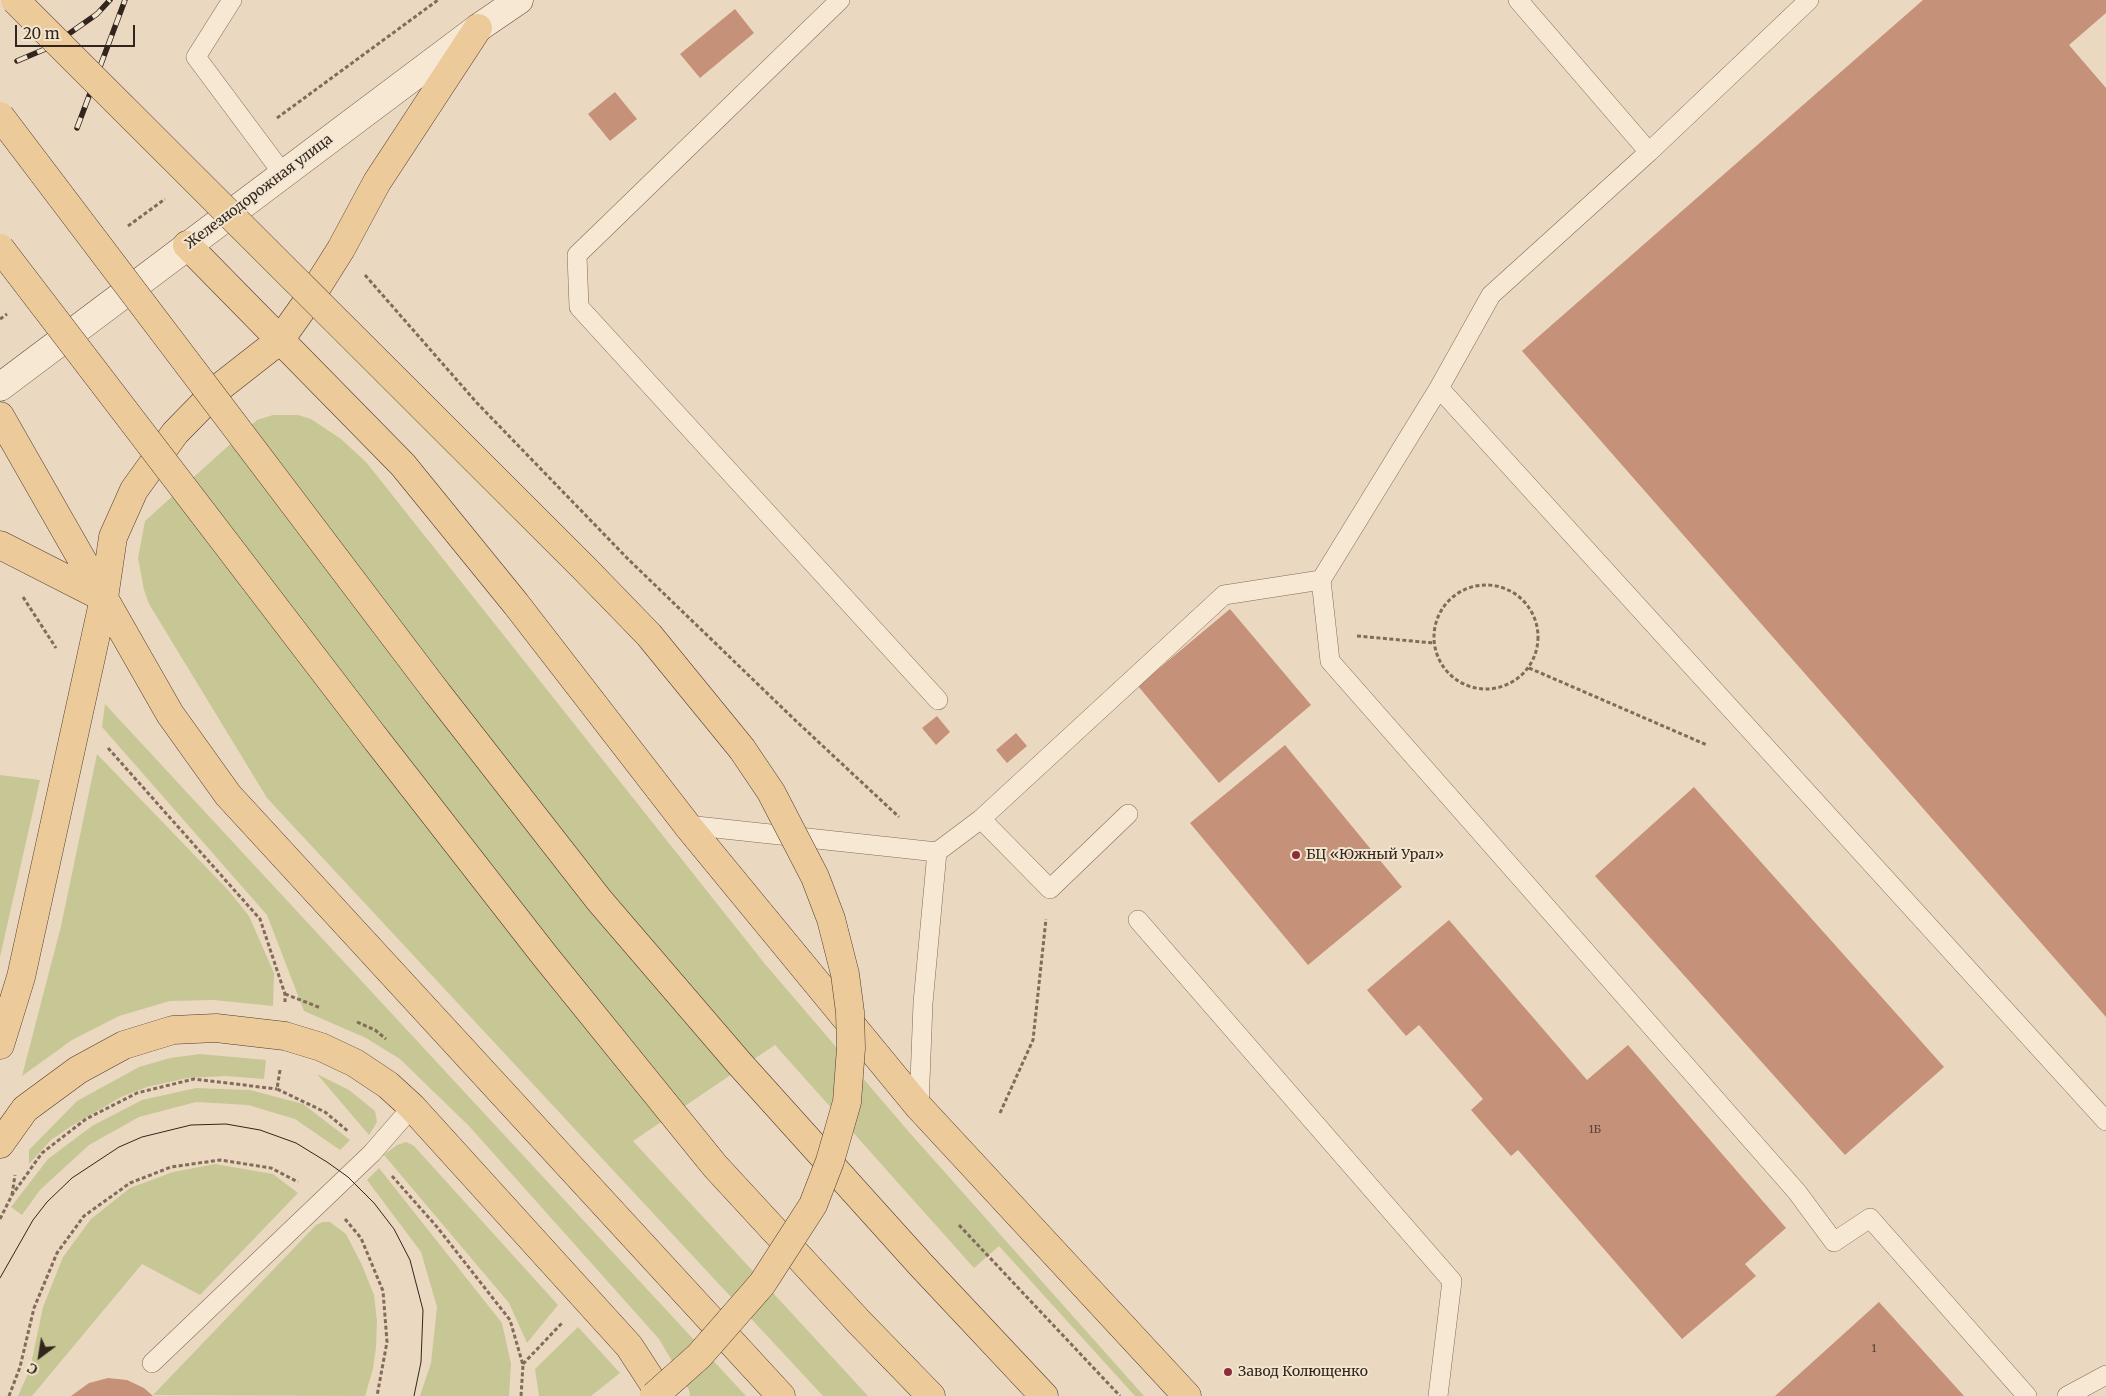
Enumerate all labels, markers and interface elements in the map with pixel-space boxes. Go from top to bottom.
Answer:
scale bar [18,15,138,47]
text: 20 m [23,24,60,43]
street label: Железнодорожная улица [182,131,336,253]
place label: БЦ «Южный Урал» [1306,847,1444,863]
marker: БЦ «Южный Урал» [1290,849,1302,861]
house number: 1Б [1589,1123,1601,1137]
north arrow [15,1331,65,1381]
house number: 1 [1872,1342,1876,1356]
text: С [24,1359,41,1379]
place label: Завод Колющенко [1238,1364,1368,1380]
marker: Завод Колющенко [1222,1366,1234,1378]

